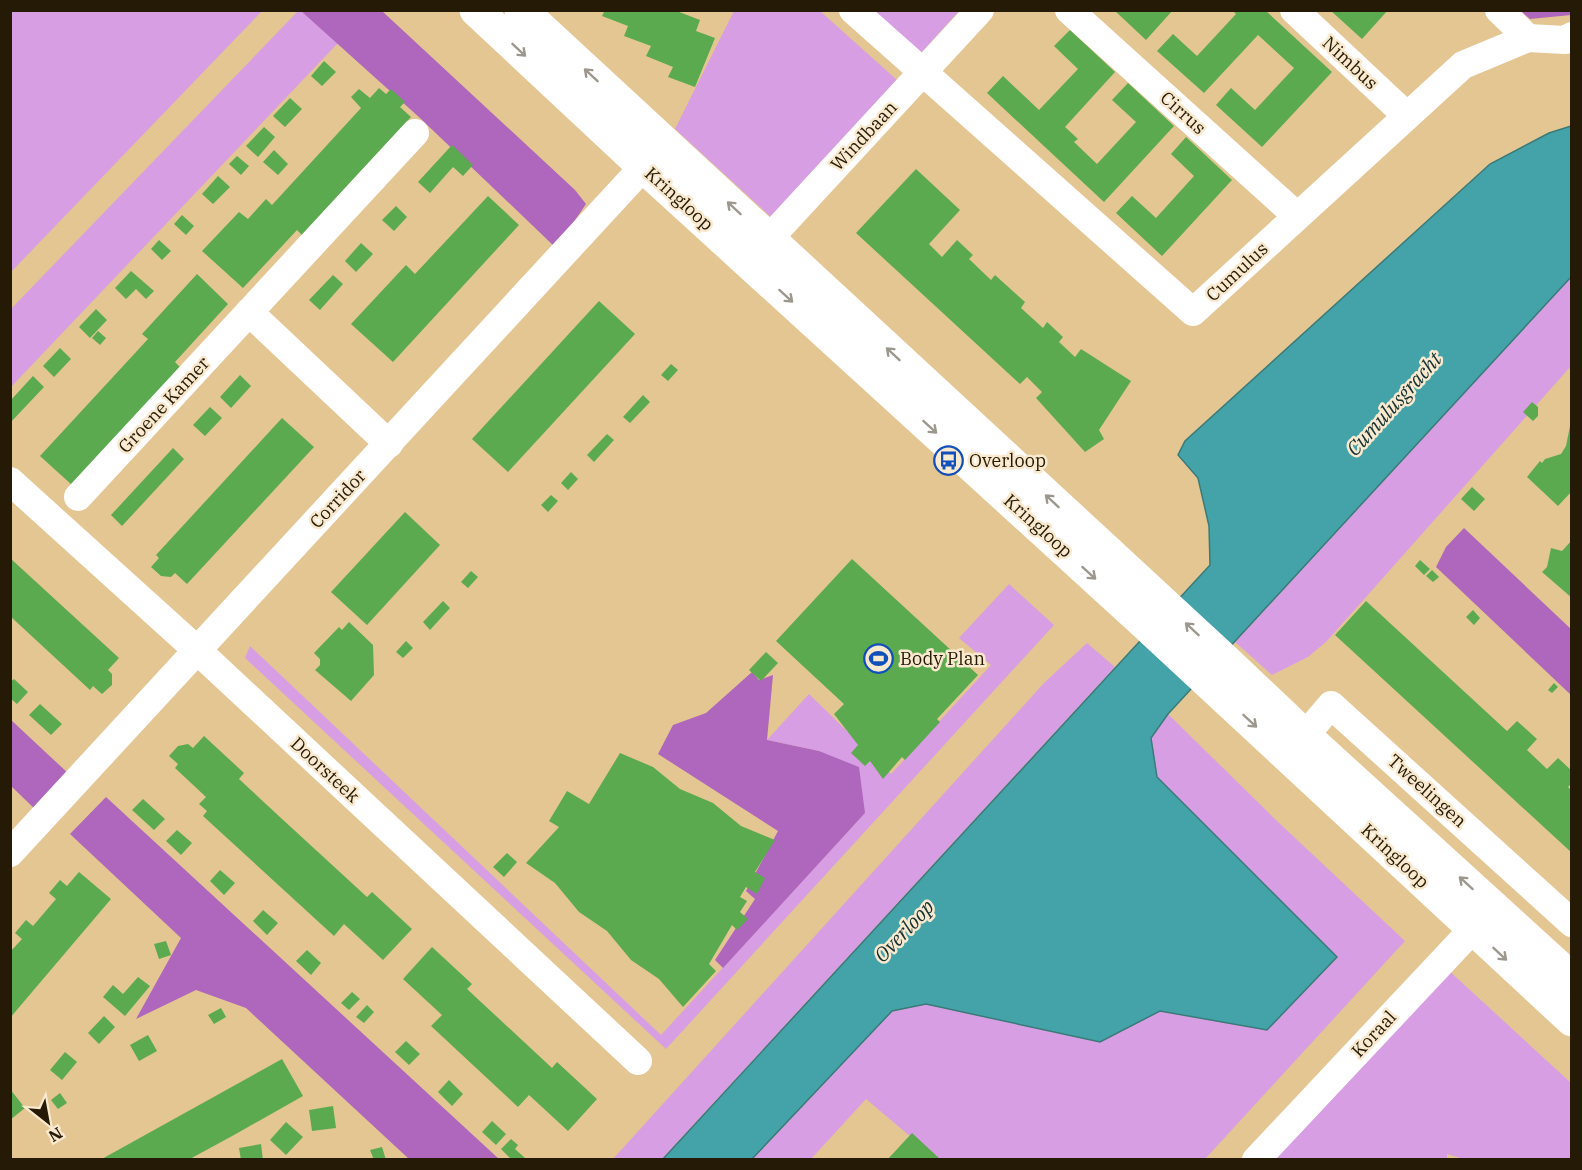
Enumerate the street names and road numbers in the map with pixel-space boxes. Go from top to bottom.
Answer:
street label: Nimbus [1318,31,1383,94]
street label: Cirrus [1156,86,1211,139]
street label: Windbaan [825,96,902,175]
street label: Kringloop [640,162,718,235]
street label: Cumulus [1201,237,1272,306]
street label: Groene Kamer [113,352,214,458]
street label: Corridor [305,464,371,533]
street label: Kringloop [999,489,1077,562]
street label: Doorsteek [286,732,365,808]
street label: Tweelingen [1383,749,1472,832]
street label: Kringloop [1357,818,1434,893]
street label: Koraal [1346,1006,1401,1062]

